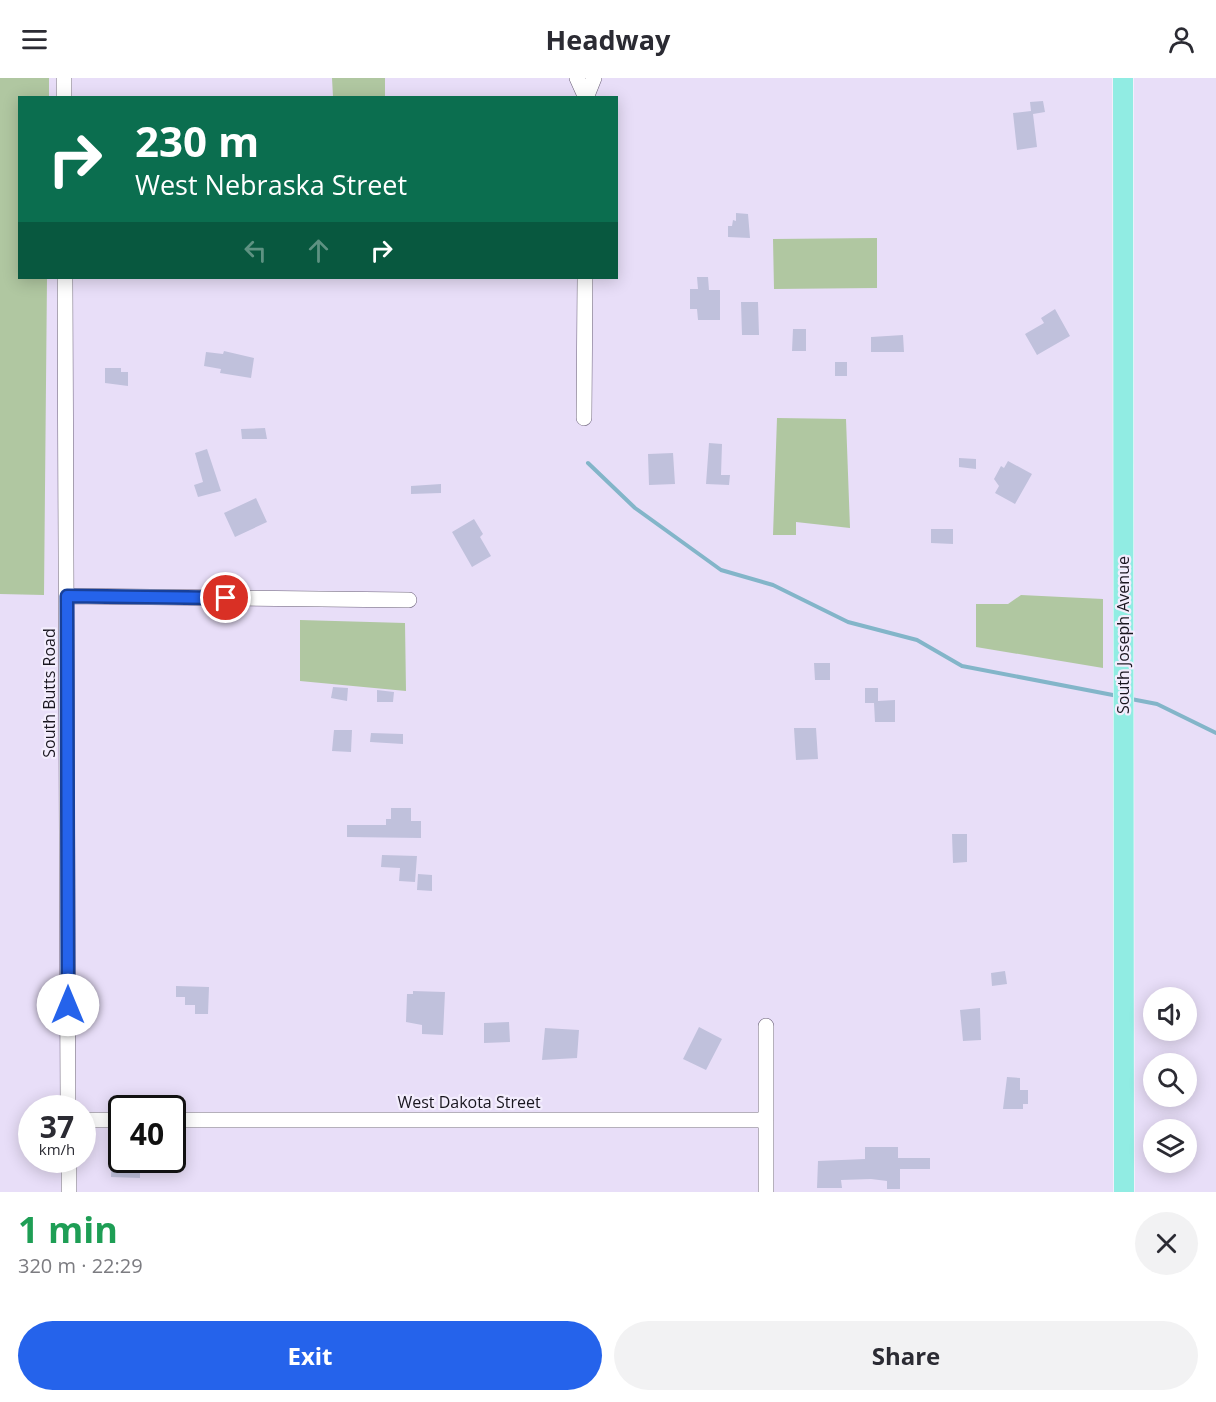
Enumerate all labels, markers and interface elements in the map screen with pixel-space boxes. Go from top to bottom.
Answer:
text: Headway [546,21,670,58]
icon: menu [18,23,51,56]
icon: person [1165,23,1198,56]
text: 230 m [135,112,259,169]
icon: right [36,120,114,198]
text: West Nebraska Street [135,166,407,203]
icon: left [239,234,272,267]
icon: ahead [302,234,335,267]
icon: right [365,234,398,267]
street label: South Joseph Avenue [1112,556,1134,714]
pin [200,572,251,623]
icon: arrive [209,581,242,614]
street label: South Butts Road [38,628,60,758]
position arrow [36,973,100,1037]
map controls [1143,987,1197,1173]
button: sound [1143,987,1197,1041]
button: search [1143,1053,1197,1107]
street label: West Dakota Street [397,1091,541,1113]
speed limit sign: 40 [108,1095,186,1173]
text: 37 [40,1106,74,1147]
button: layers [1143,1119,1197,1173]
text: km/h [39,1139,75,1159]
text: 1 min [18,1205,118,1254]
button: close [1135,1212,1198,1275]
text: 320 m · 22:29 [18,1252,143,1279]
button: Exit [18,1321,602,1390]
button: Share [614,1321,1198,1390]

